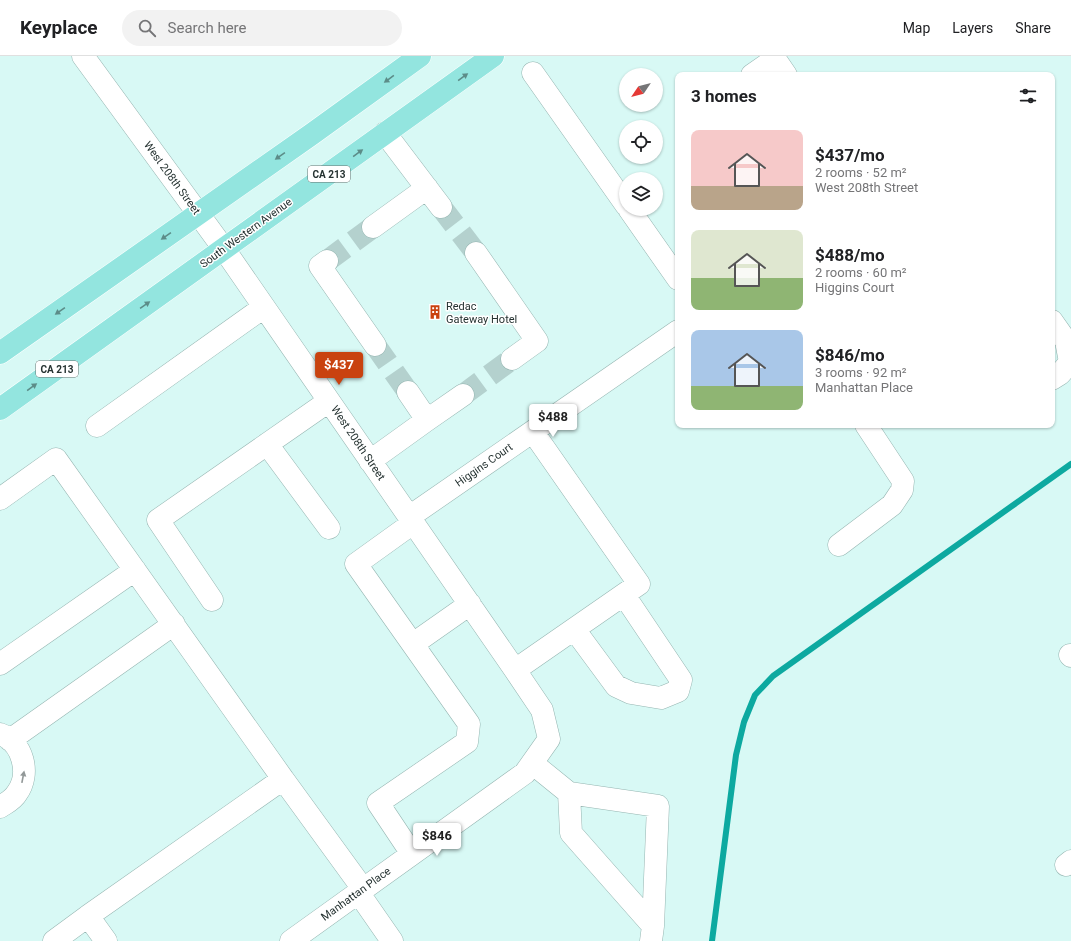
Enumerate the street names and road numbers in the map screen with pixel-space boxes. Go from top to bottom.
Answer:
street label: West 208th Street [141,139,203,217]
road number: CA 213 [308,166,350,182]
street label: South Western Avenue [198,195,295,271]
road number: CA 213 [36,361,78,377]
street label: West 208th Street [328,403,388,483]
street label: Higgins Court [453,440,516,490]
street label: Manhattan Place [319,864,393,924]

